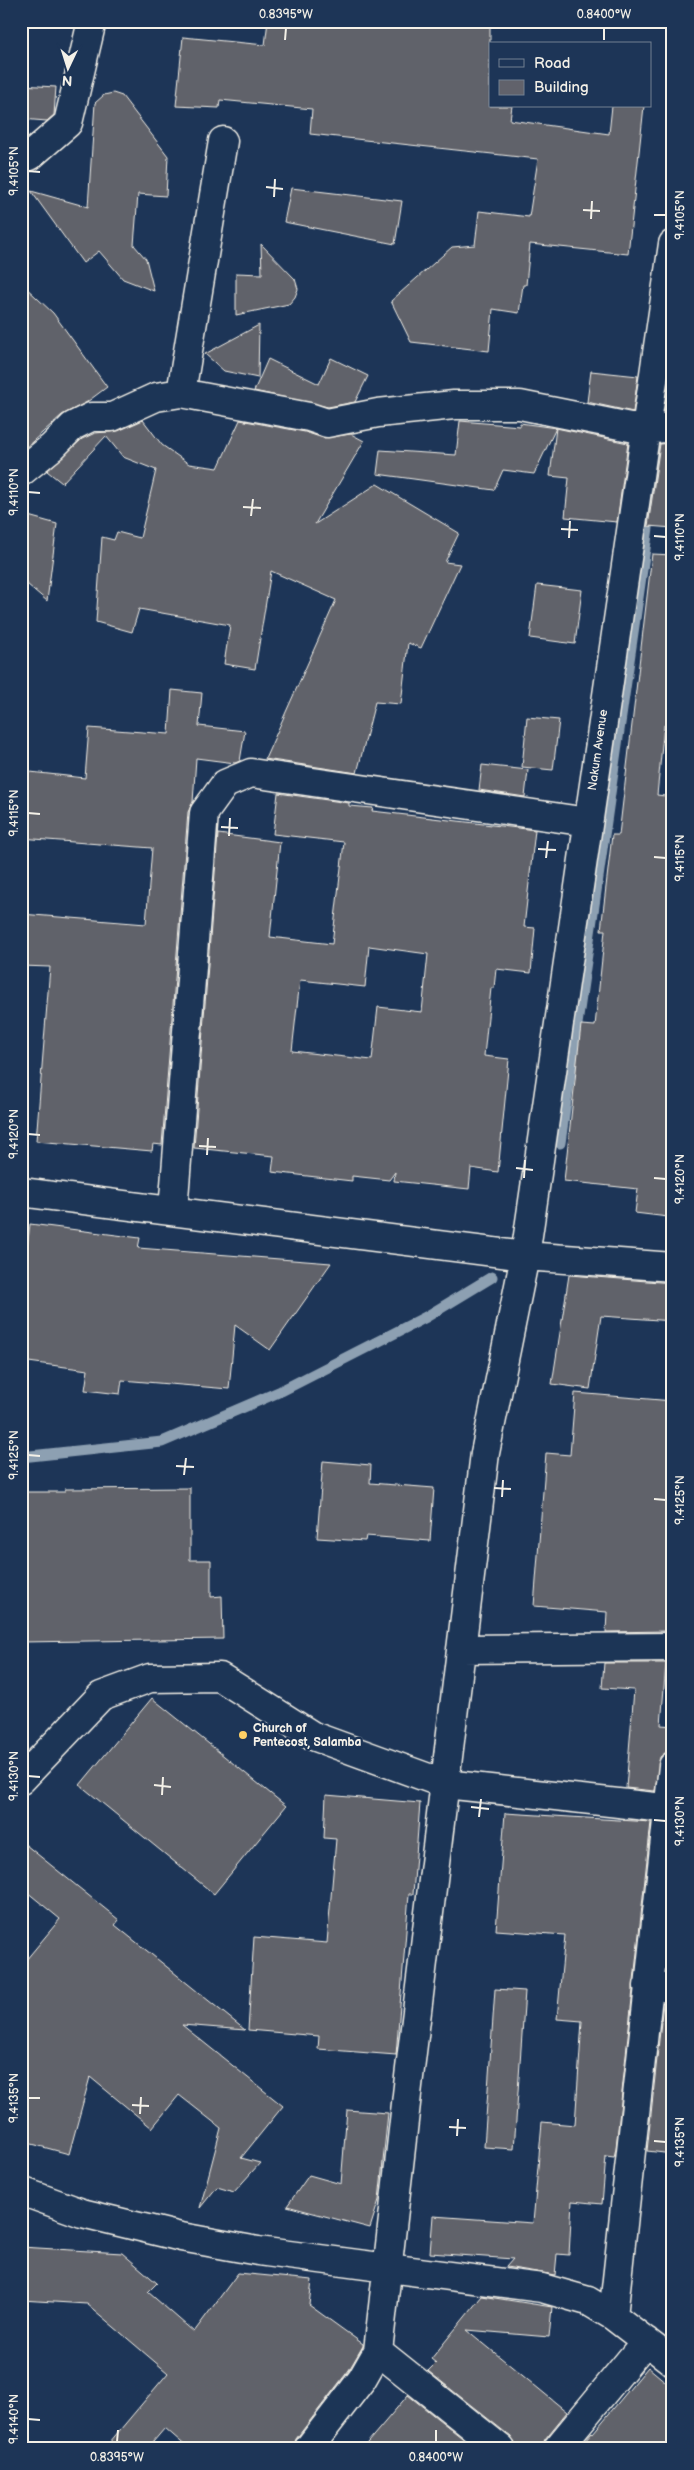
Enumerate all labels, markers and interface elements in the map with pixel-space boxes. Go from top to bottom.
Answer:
text: 0.8395°W [259,7,313,22]
text: 0.8400°W [577,7,631,22]
north arrow [42,42,92,92]
legend [489,42,652,108]
text: Road [534,54,570,73]
text: N [61,72,73,89]
text: Building [534,78,589,97]
text: 9.4105°N [7,146,22,196]
text: 9.4105°N [673,190,688,240]
text: 9.4110°N [7,468,22,516]
text: 9.4110°N [673,513,688,561]
street label: Nakum Avenue [585,708,611,792]
text: 9.4115°N [7,789,22,837]
text: 9.4115°N [673,834,688,882]
text: 9.4120°N [7,1109,22,1159]
text: 9.4120°N [673,1154,688,1204]
text: 9.4125°N [7,1430,22,1480]
text: 9.4125°N [673,1475,688,1525]
place label: Church of Pentecost, Salamba [253,1721,361,1750]
marker: Church of Pentecost, Salamba [237,1729,249,1741]
text: 9.4130°N [7,1751,22,1801]
text: 9.4130°N [673,1796,688,1846]
text: 9.4135°N [7,2073,22,2123]
text: 9.4135°N [673,2117,688,2167]
text: 9.4140°N [7,2394,22,2444]
text: 0.8395°W [90,2450,144,2465]
text: 0.8400°W [409,2450,463,2465]

